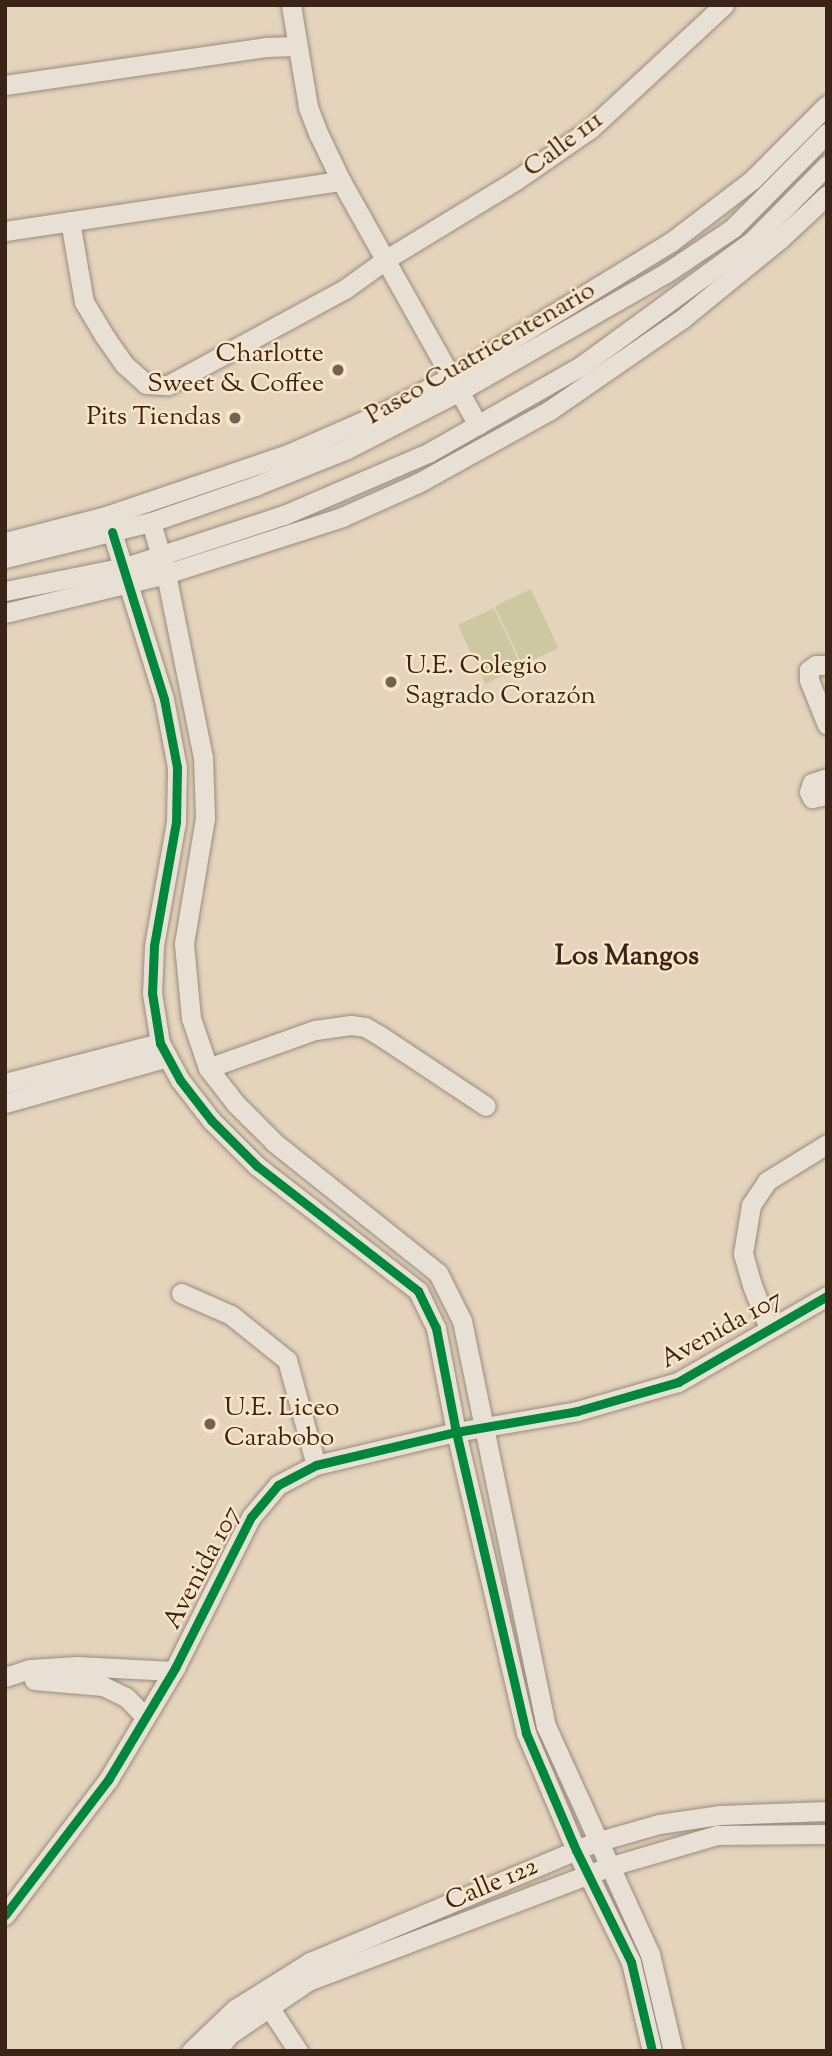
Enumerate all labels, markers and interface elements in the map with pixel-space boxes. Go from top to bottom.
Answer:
street label: Calle 111 [518,105,610,185]
street label: Paseo Cuatricentenario [361,276,601,432]
place label: Charlotte Sweet & Coffee [147,339,324,400]
marker: Charlotte Sweet & Coffee [330,362,346,378]
place label: Pits Tiendas [86,402,221,434]
marker: Pits Tiendas [227,410,243,426]
place label: U.E. Colegio Sagrado Corazón [405,651,596,712]
marker: U.E. Colegio Sagrado Corazón [383,674,399,690]
district label: Los Mangos [555,940,699,974]
street label: Avenida 107 [655,1284,789,1376]
place label: U.E. Liceo Carabobo [224,1393,339,1454]
marker: U.E. Liceo Carabobo [202,1416,218,1432]
street label: Avenida 107 [158,1501,248,1635]
street label: Calle 122 [441,1852,543,1918]

